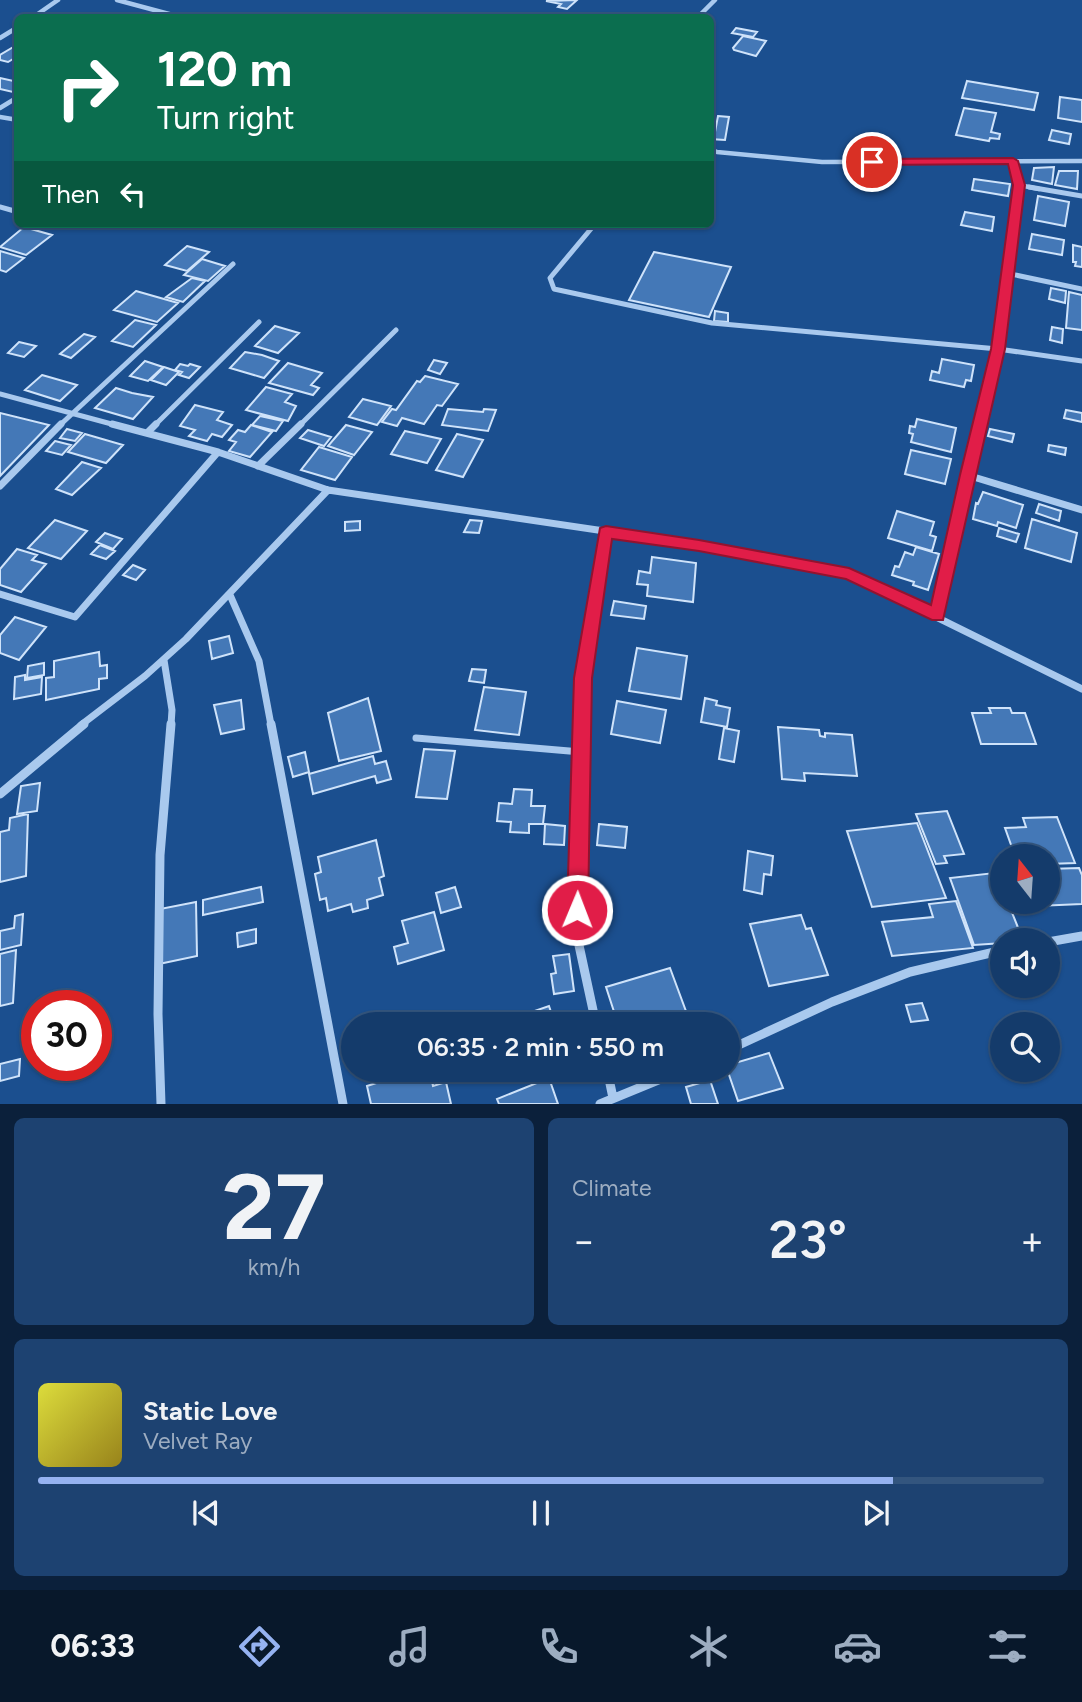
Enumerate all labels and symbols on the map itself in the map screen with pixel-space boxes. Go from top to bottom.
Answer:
pin [842,132,902,192]
north arrow [990,844,1060,914]
position arrow [540,873,614,947]
speed limit sign: 30 [21,990,112,1081]

